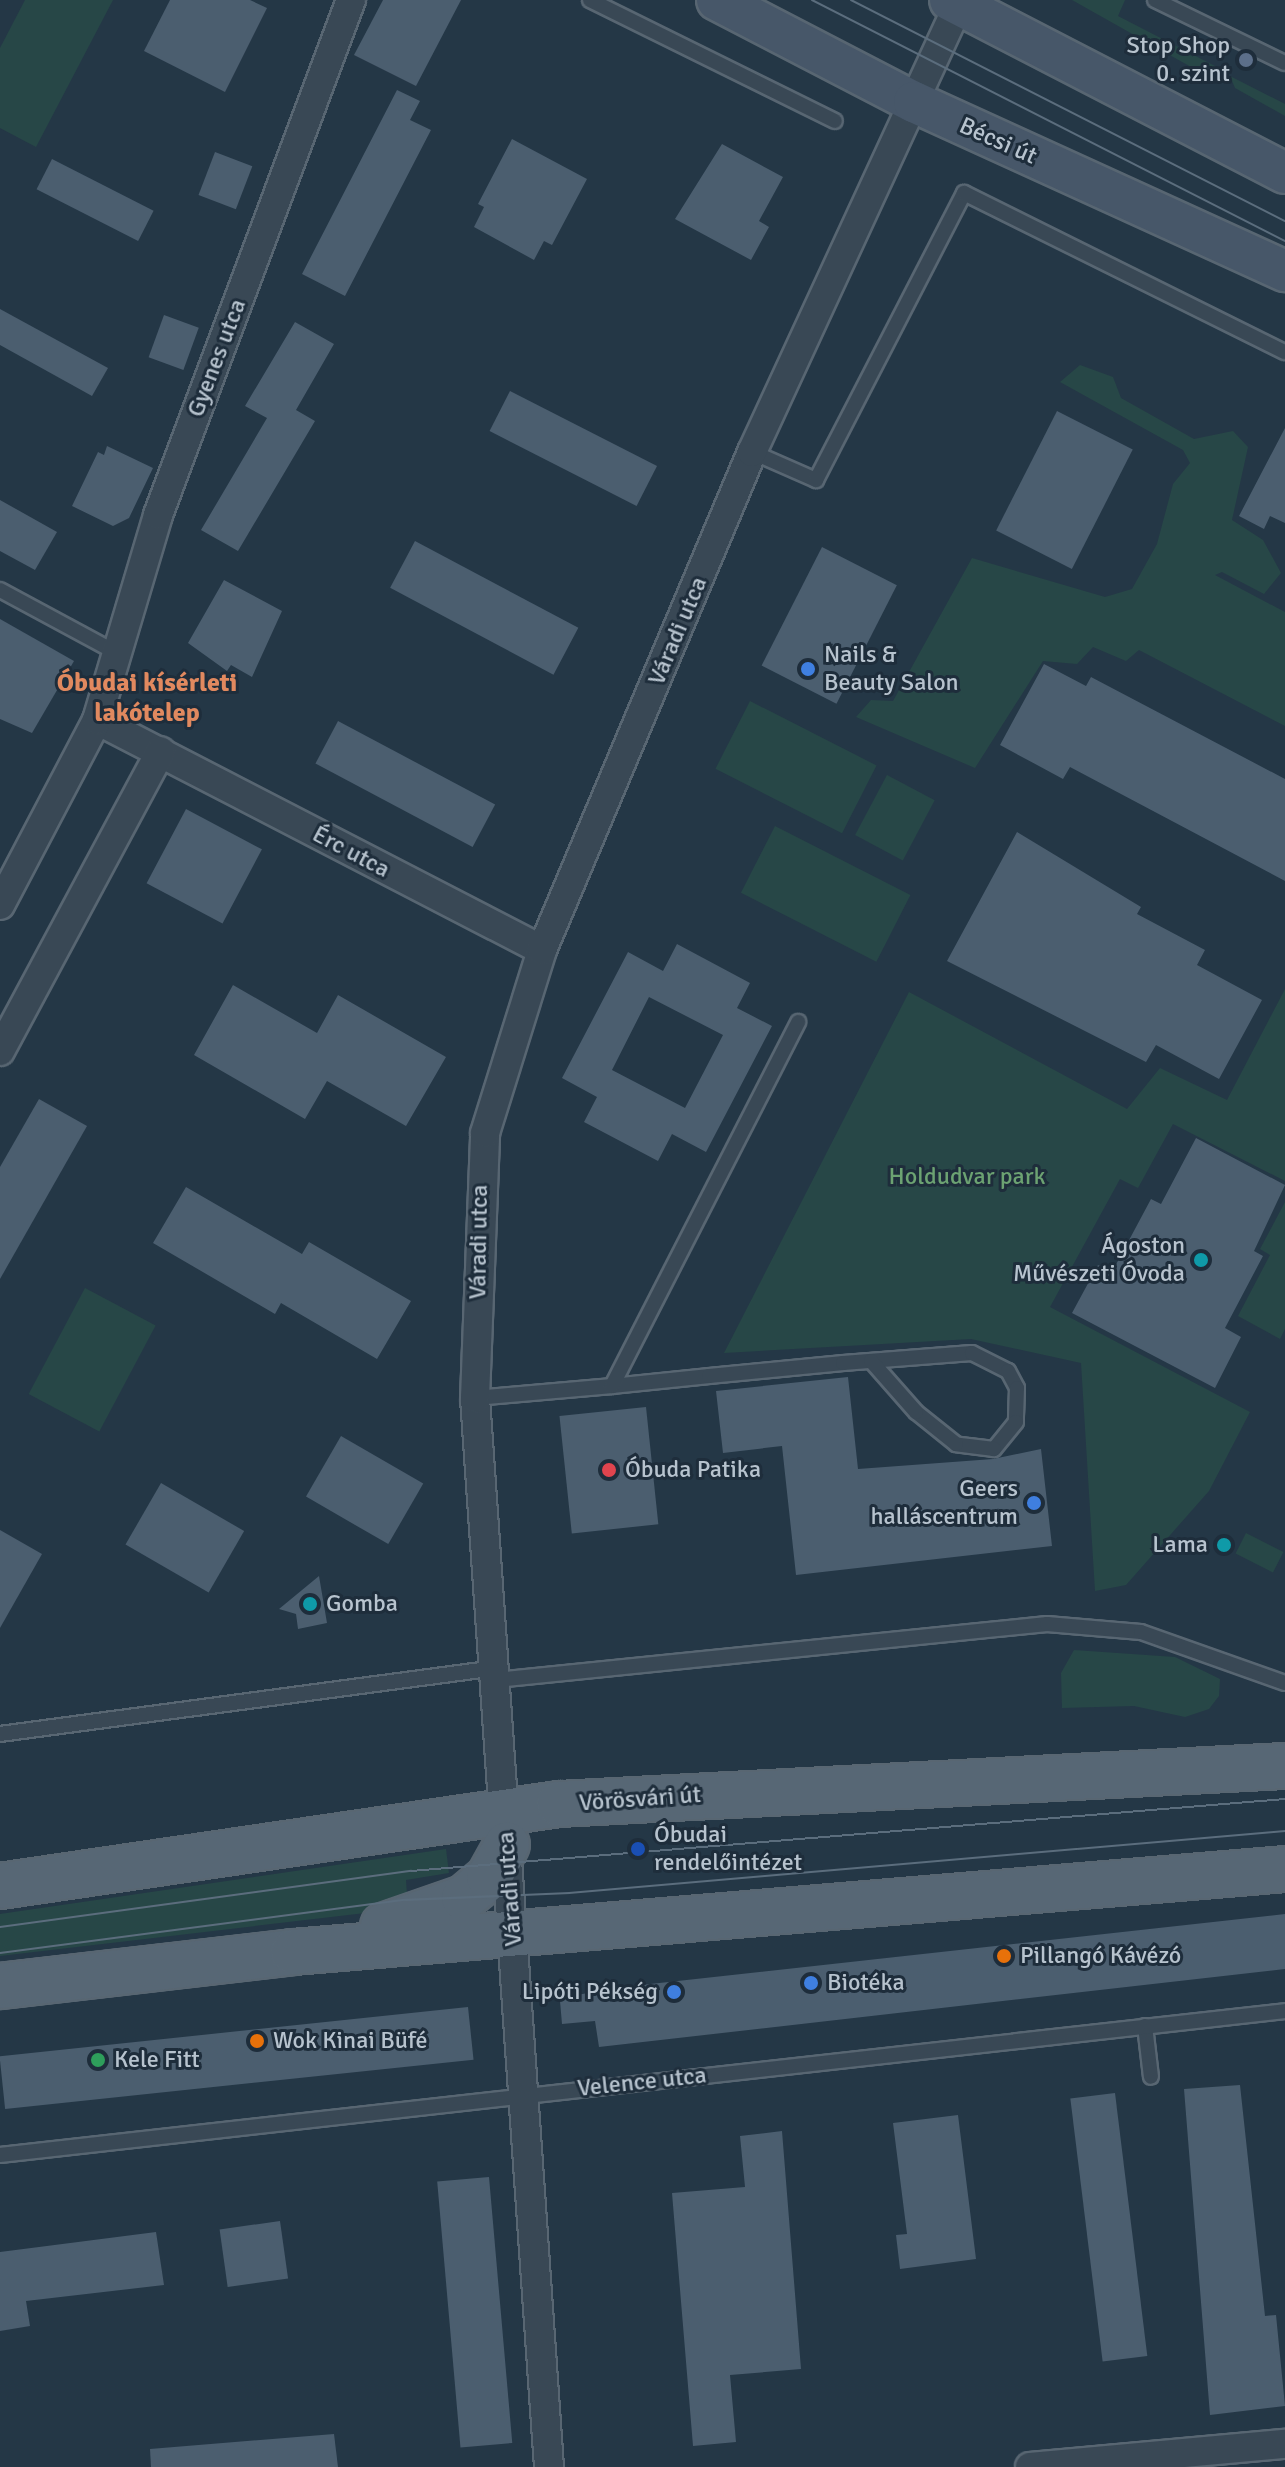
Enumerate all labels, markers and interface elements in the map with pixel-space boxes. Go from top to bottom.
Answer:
place label: Stop Shop 0. szint [1126,32,1230,88]
marker: Stop Shop 0. szint [1237,51,1255,69]
street label: Bécsi út [955,111,1041,171]
street label: Gyenes utca [181,295,253,421]
street label: Váradi utca [642,572,714,690]
place label: Nails & Beauty Salon [824,641,959,697]
marker: Nails & Beauty Salon [799,660,817,678]
district label: Óbudai kísérleti lakótelep [57,668,237,730]
street label: Érc utca [307,820,395,884]
park label: Holdudvar park [888,1163,1046,1191]
street label: Váradi utca [464,1184,494,1300]
place label: Ágoston Művészeti Óvoda [1013,1232,1185,1288]
marker: Ágoston Művészeti Óvoda [1192,1251,1210,1269]
place label: Óbuda Patika [625,1456,761,1484]
marker: Óbuda Patika [600,1461,618,1479]
place label: Geers halláscentrum [870,1475,1018,1531]
marker: Geers halláscentrum [1025,1494,1043,1512]
place label: Lama [1152,1531,1208,1559]
marker: Lama [1215,1536,1233,1554]
place label: Gomba [326,1590,398,1618]
marker: Gomba [301,1595,319,1613]
street label: Vörösvári út [578,1780,702,1818]
place label: Óbudai rendelőintézet [654,1821,802,1877]
street label: Váradi utca [492,1831,528,1947]
marker: Óbudai rendelőintézet [629,1840,647,1858]
place label: Pillangó Kávézó [1020,1942,1181,1970]
marker: Pillangó Kávézó [995,1947,1013,1965]
place label: Biotéka [827,1969,905,1997]
marker: Biotéka [802,1974,820,1992]
place label: Lipóti Pékség [522,1978,658,2006]
marker: Lipóti Pékség [665,1983,683,2001]
place label: Wok Kinai Büfé [273,2027,428,2055]
marker: Wok Kinai Büfé [248,2032,266,2050]
place label: Kele Fitt [114,2046,200,2074]
marker: Kele Fitt [89,2051,107,2069]
street label: Velence utca [576,2061,708,2103]

